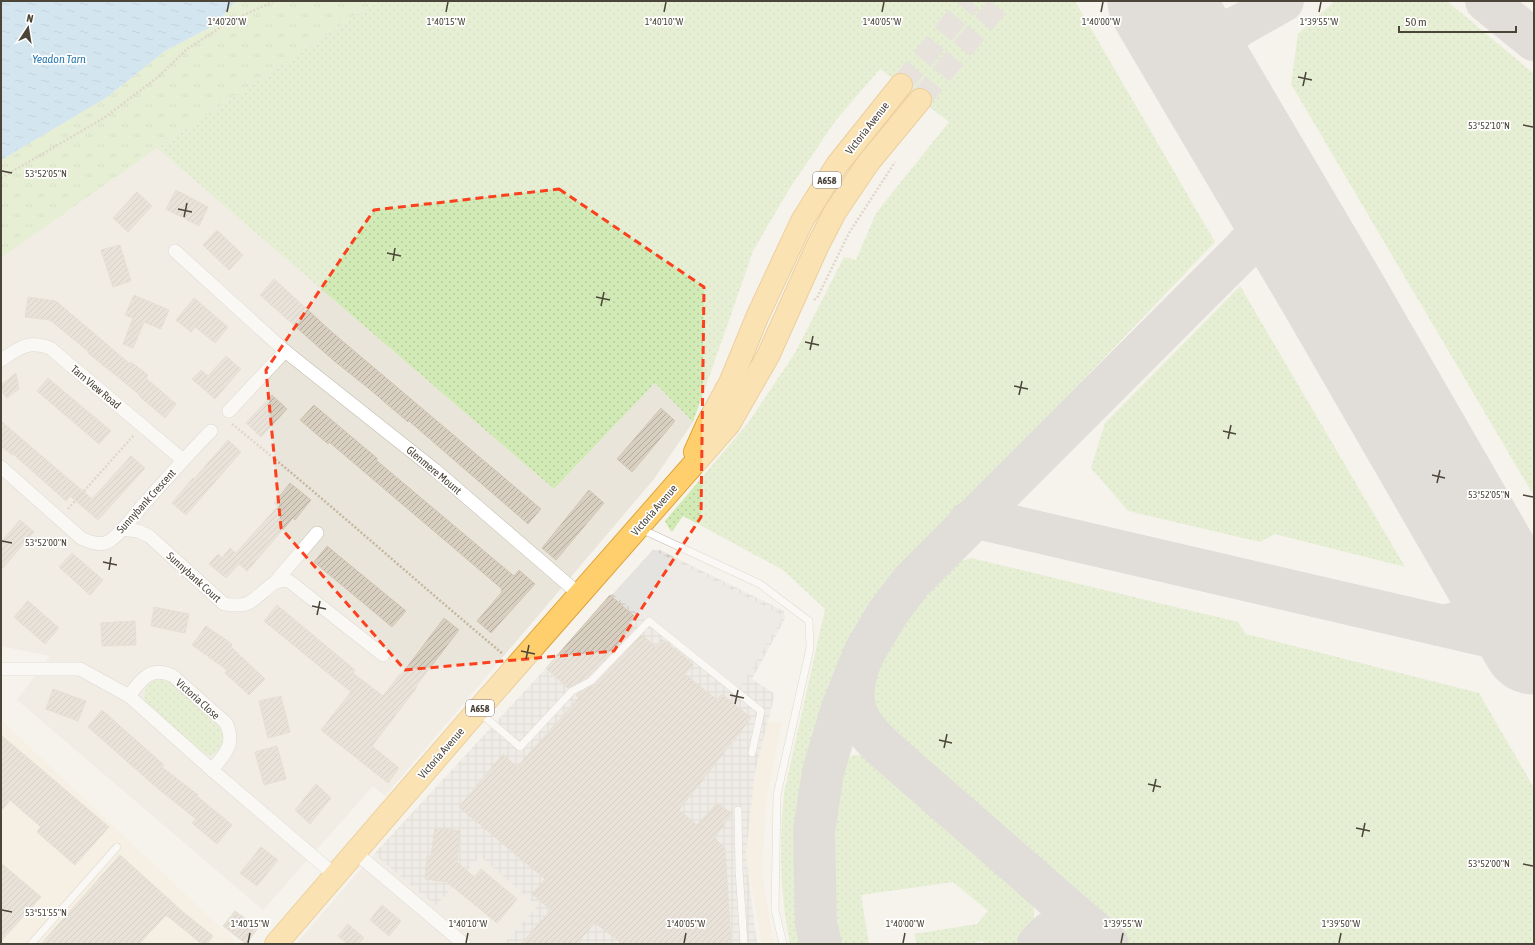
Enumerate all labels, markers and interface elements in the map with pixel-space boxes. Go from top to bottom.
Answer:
north arrow [8,8,48,48]
scale bar [1399,8,1516,34]
text: N [26,12,35,25]
text: 50 m [1405,15,1427,29]
text: 1°40'20"W [208,16,247,27]
text: 1°40'15"W [427,16,466,27]
text: 1°40'10"W [645,16,684,27]
text: 1°40'05"W [863,16,902,27]
text: 1°40'00"W [1082,16,1121,27]
text: 1°39'55"W [1300,16,1339,27]
water label: Yeadon Tarn [32,52,86,66]
street label: Victoria Avenue [843,99,891,157]
text: 53°52'10"N [1468,120,1510,131]
text: 53°52'05"N [25,168,67,179]
road number: A658 [813,172,841,188]
street label: Tarn View Road [69,363,123,411]
street label: Glenmere Mount [404,444,464,496]
street label: Sunnybank Crescent [114,467,178,535]
street label: Victoria Avenue [629,482,679,538]
text: 53°52'05"N [1468,489,1510,500]
text: 53°52'00"N [25,537,67,548]
street label: Sunnybank Court [164,549,224,605]
street label: Victoria Close [174,676,222,722]
road number: A658 [466,700,494,716]
street label: Victoria Avenue [416,725,466,781]
text: 53°52'00"N [1468,858,1510,869]
text: 53°51'55"N [25,907,67,918]
text: 1°40'15"W [231,918,270,929]
text: 1°40'10"W [449,918,488,929]
text: 1°40'05"W [667,918,706,929]
text: 1°40'00"W [886,918,925,929]
text: 1°39'55"W [1104,918,1143,929]
text: 1°39'50"W [1322,918,1361,929]

